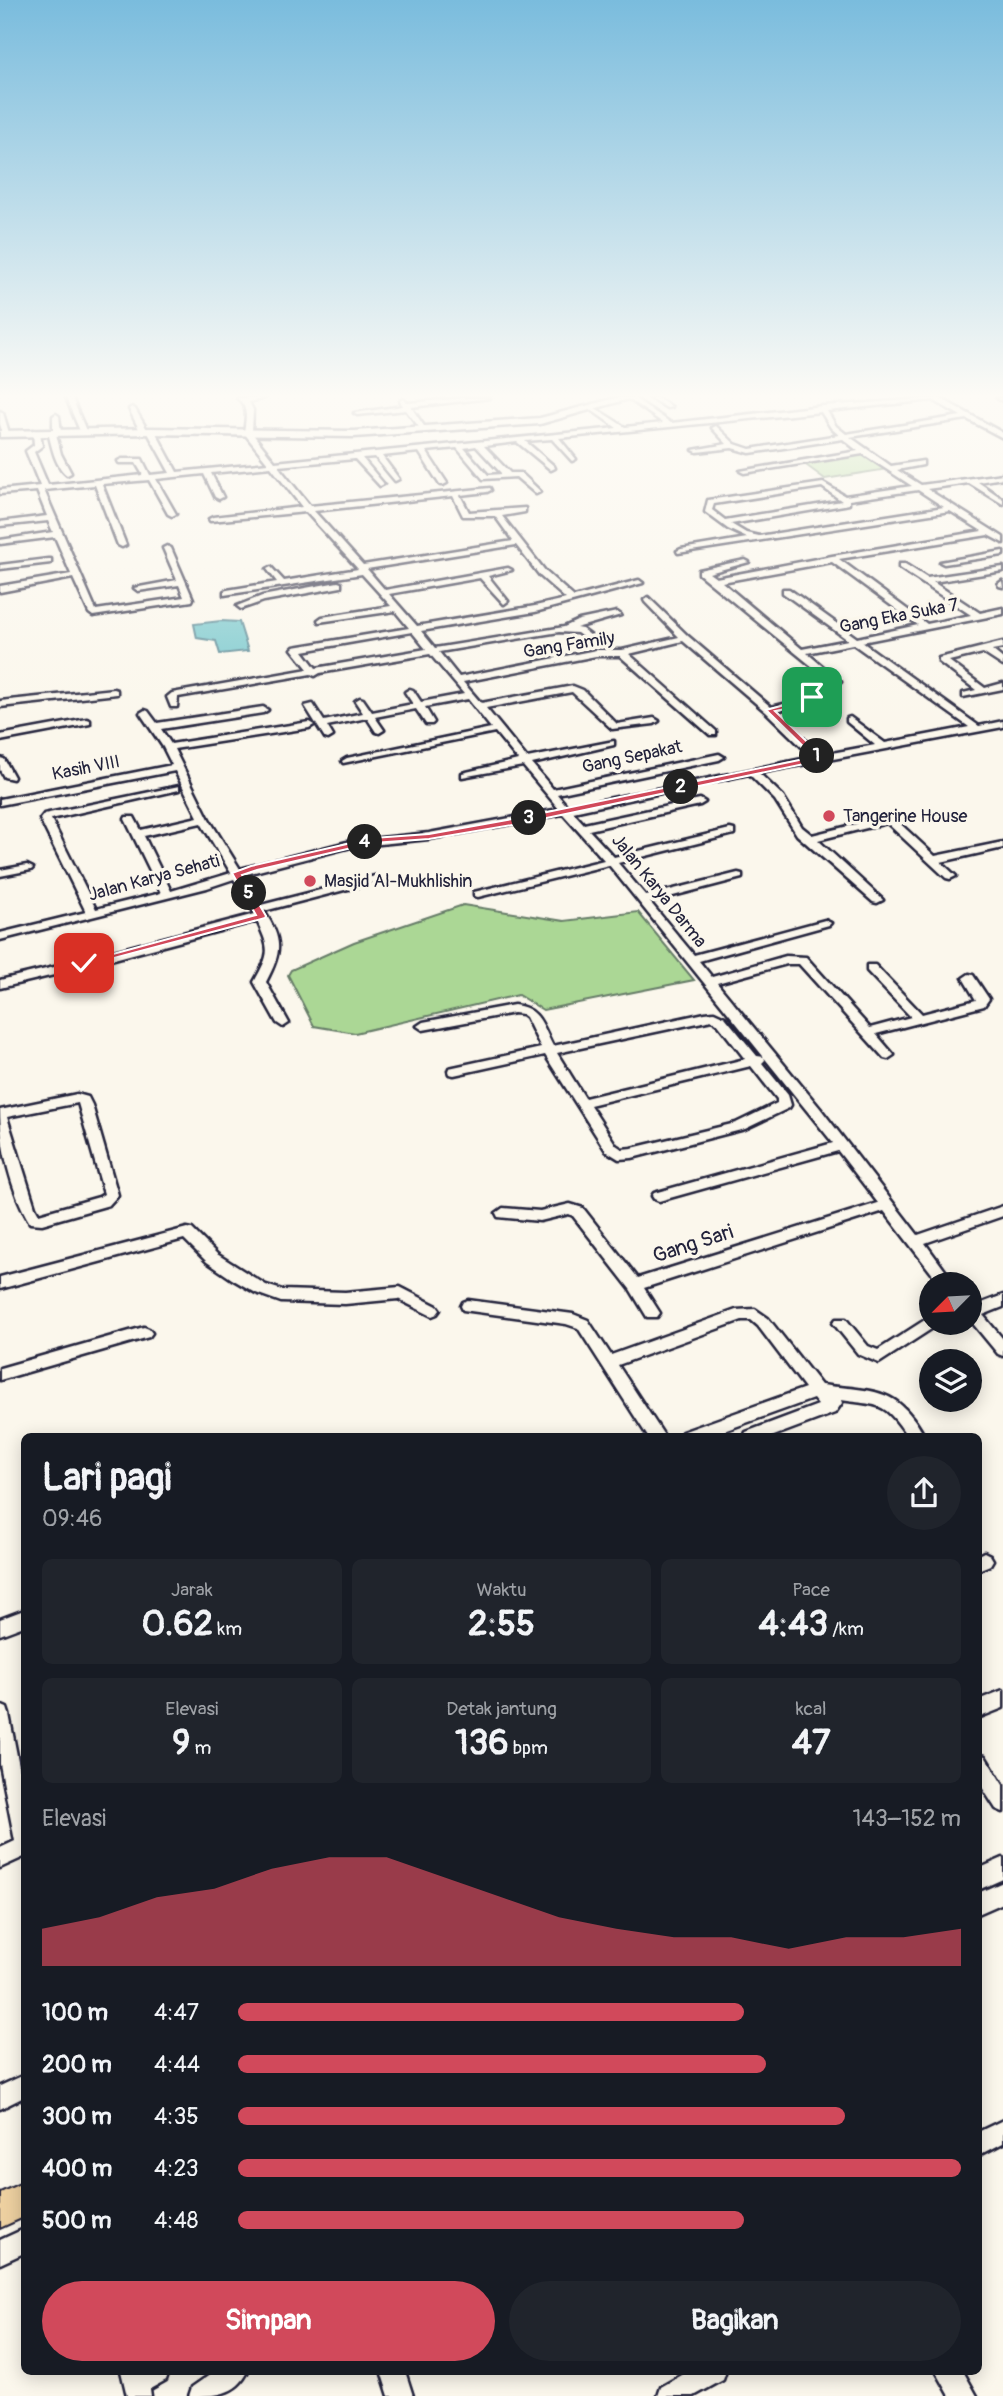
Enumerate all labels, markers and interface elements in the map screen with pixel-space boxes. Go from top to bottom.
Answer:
street label: Gang Eka Suka 7 [837,593,961,639]
street label: Gang Family [522,626,617,664]
pin [782,667,842,727]
icon: arrive [793,678,831,716]
street label: Gang Sepakat [580,735,685,779]
pin: 1 [800,738,834,774]
text: 1 [813,743,820,767]
street label: Kasih VIII [50,750,122,786]
pin: 2 [664,770,698,804]
text: 2 [675,774,686,798]
pin: 3 [512,800,546,836]
text: 3 [523,805,534,829]
place label: Tangerine House [843,805,967,828]
marker: Tangerine House [821,808,837,824]
pin: 4 [348,824,382,860]
text: 4 [359,829,370,853]
street label: Jalan Karya Darma [606,830,712,952]
street label: Jalan Karya Sehati [86,849,222,907]
place label: Masjid Al-Mukhlishin [324,870,472,893]
marker: Masjid Al-Mukhlishin [302,873,318,889]
pin: 5 [232,876,266,910]
text: 5 [243,880,254,904]
pin [54,933,114,993]
icon: check [65,944,103,982]
street label: Gang Sari [649,1218,737,1270]
north arrow [919,1272,982,1335]
map controls [919,1272,982,1412]
button: layers [919,1349,982,1412]
text: Lari pagi [42,1454,171,1502]
button: share [887,1456,961,1530]
text: 09:46 [42,1504,102,1533]
text: Jarak [171,1578,213,1602]
text: Waktu [476,1578,527,1602]
text: Pace [792,1578,830,1602]
text: 0.62 [142,1602,213,1646]
text: 2:55 [468,1602,535,1646]
text: 4:43 [759,1602,828,1646]
text: km [213,1617,242,1641]
text: /km [828,1617,864,1641]
text: Elevasi [165,1697,218,1721]
text: Detak jantung [446,1697,557,1721]
text: kcal [796,1697,827,1721]
text: 9 [172,1721,190,1765]
text: 136 [455,1721,509,1765]
text: 47 [792,1721,831,1765]
text: m [190,1736,211,1760]
text: bpm [509,1736,548,1760]
text: Elevasi [42,1804,106,1833]
text: 143–152 m [853,1804,961,1833]
text: 100 m [42,1998,108,2027]
text: 4:47 [154,1998,199,2027]
text: 200 m [42,2050,112,2079]
text: 4:44 [154,2050,200,2079]
text: 300 m [42,2102,112,2131]
text: 4:35 [154,2102,199,2131]
text: 400 m [42,2154,112,2183]
text: 4:23 [154,2154,198,2183]
text: 500 m [42,2206,111,2235]
text: 4:48 [154,2206,198,2235]
button: Simpan [42,2281,495,2361]
button: Bagikan [509,2281,961,2361]

